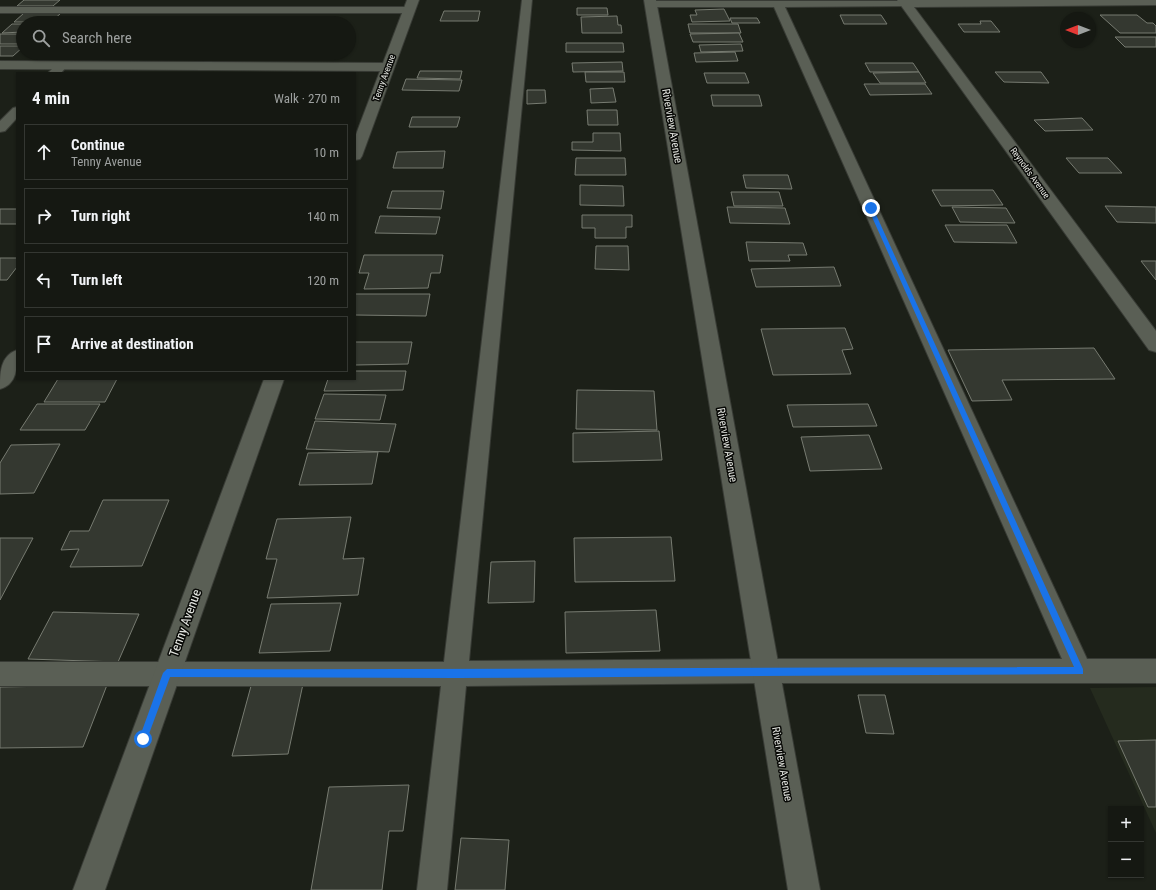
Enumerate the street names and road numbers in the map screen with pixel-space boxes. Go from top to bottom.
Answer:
street label: Tenny Avenue [371,53,397,103]
street label: Riverview Avenue [659,88,685,164]
street label: Reynolds Avenue [1008,146,1052,200]
street label: Riverview Avenue [714,407,740,483]
street label: Tenny Avenue [166,587,204,659]
street label: Riverview Avenue [769,726,795,802]

